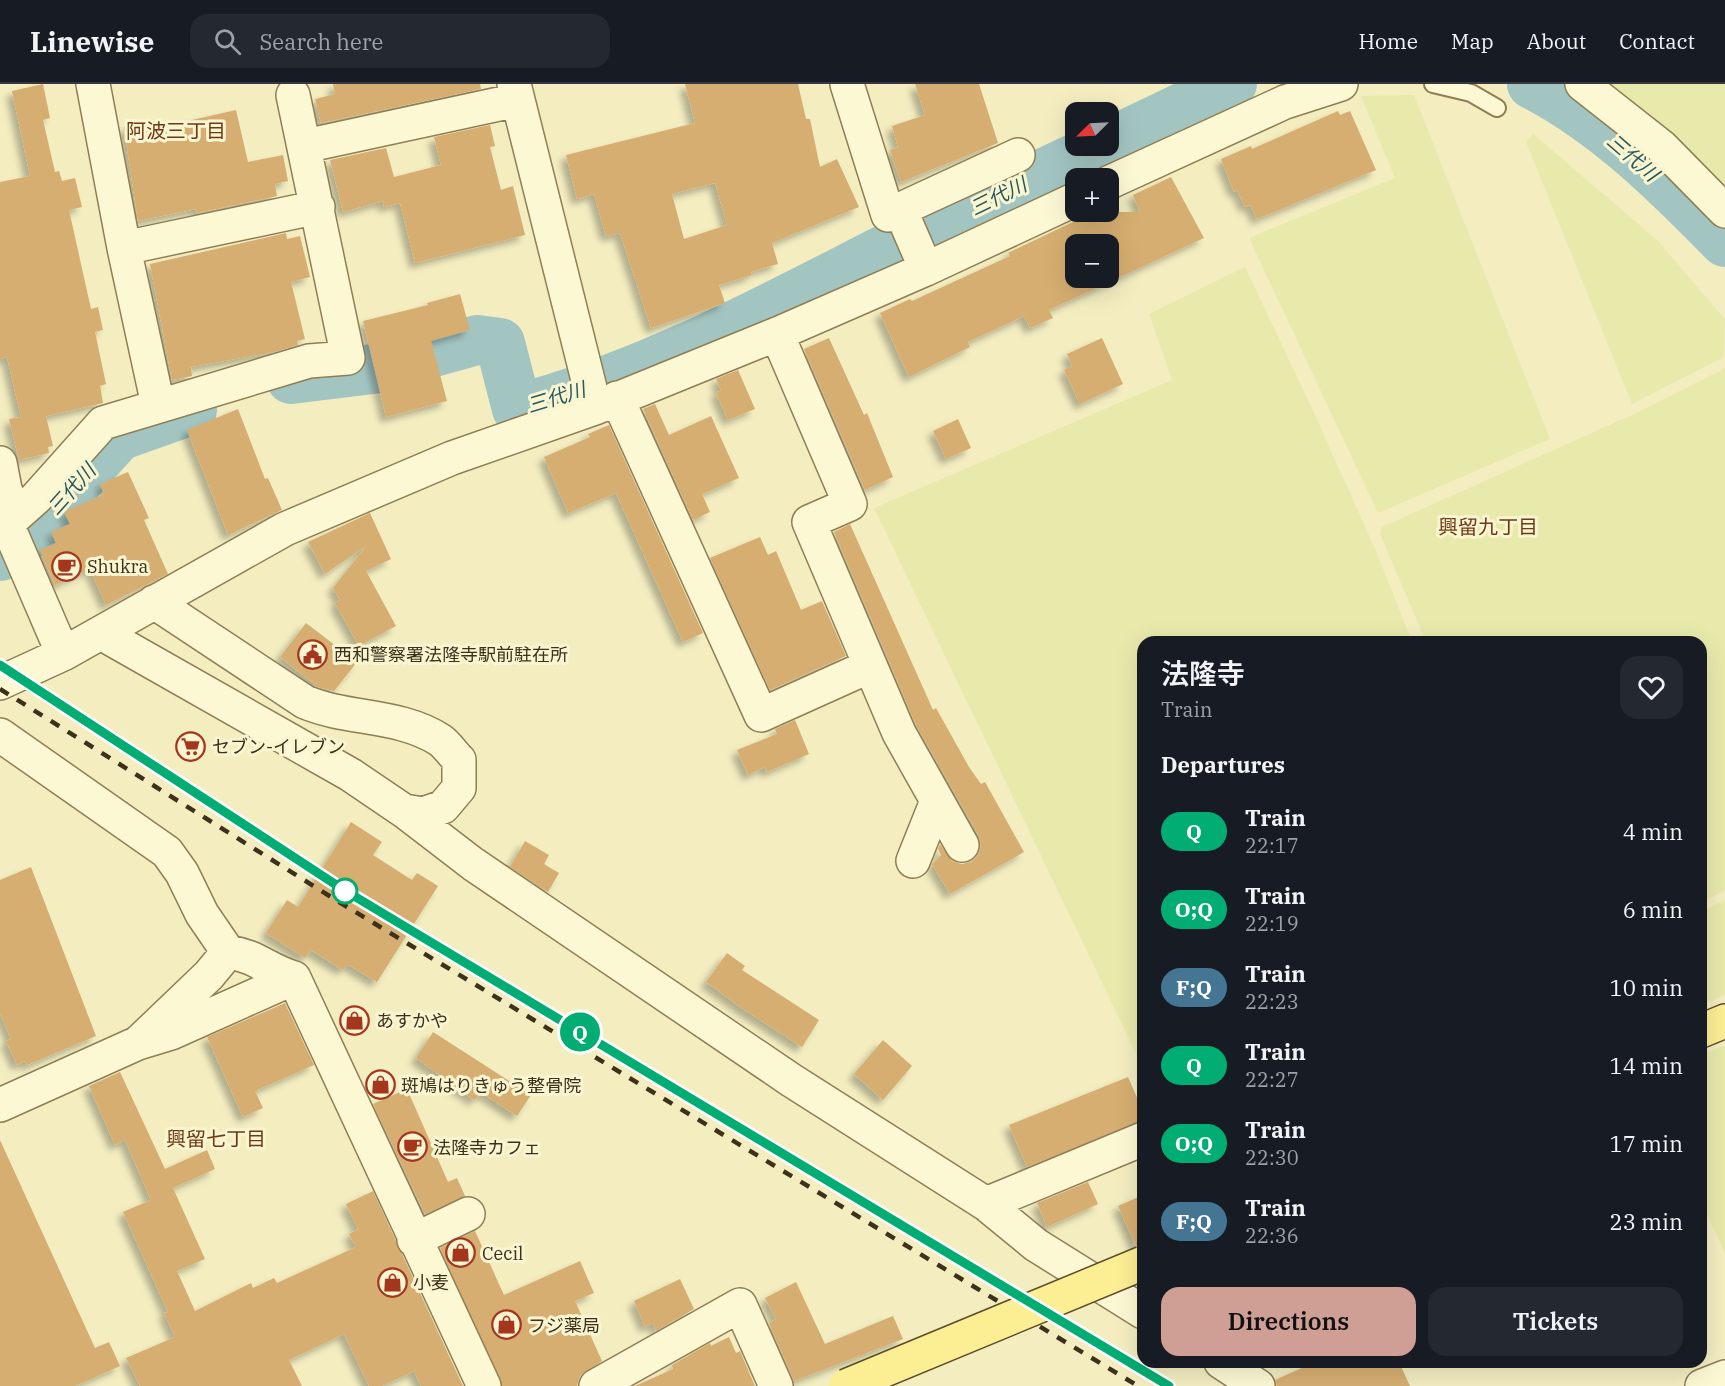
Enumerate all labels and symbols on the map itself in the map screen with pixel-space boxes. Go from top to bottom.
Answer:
north arrow [1065,102,1119,156]
district label: 阿波三丁目 [126,117,226,144]
water label: 三代川 [1602,127,1666,188]
water label: 三代川 [965,170,1033,221]
water label: 三代川 [523,375,591,419]
water label: 三代川 [41,456,102,520]
district label: 興留九丁目 [1438,513,1538,540]
cafe icon: Shukra [50,550,82,582]
place label: Shukra [87,555,148,578]
public building icon: 西和警察署法隆寺駅前駐在所 [297,638,329,670]
place label: 西和警察署法隆寺駅前駐在所 [334,643,568,666]
supermarket icon: セブン-イレブン [175,730,207,762]
place label: セブン-イレブン [212,735,345,758]
unlabelled marker [332,878,358,904]
shop icon: あすかや [339,1004,371,1036]
place label: あすかや [376,1009,448,1032]
line badge: Q [560,1012,600,1052]
shop icon: 斑鳩はりきゅう整骨院 [364,1069,396,1101]
place label: 斑鳩はりきゅう整骨院 [401,1074,581,1097]
district label: 興留七丁目 [166,1125,266,1152]
cafe icon: 法隆寺カフェ [396,1131,428,1163]
place label: 法隆寺カフェ [433,1136,541,1159]
shop icon: Cecil [445,1237,477,1269]
place label: Cecil [482,1242,524,1265]
shop icon: 小麦 [376,1266,408,1298]
place label: 小麦 [413,1271,449,1294]
shop icon: フジ薬局 [491,1309,523,1341]
place label: フジ薬局 [528,1314,600,1337]

